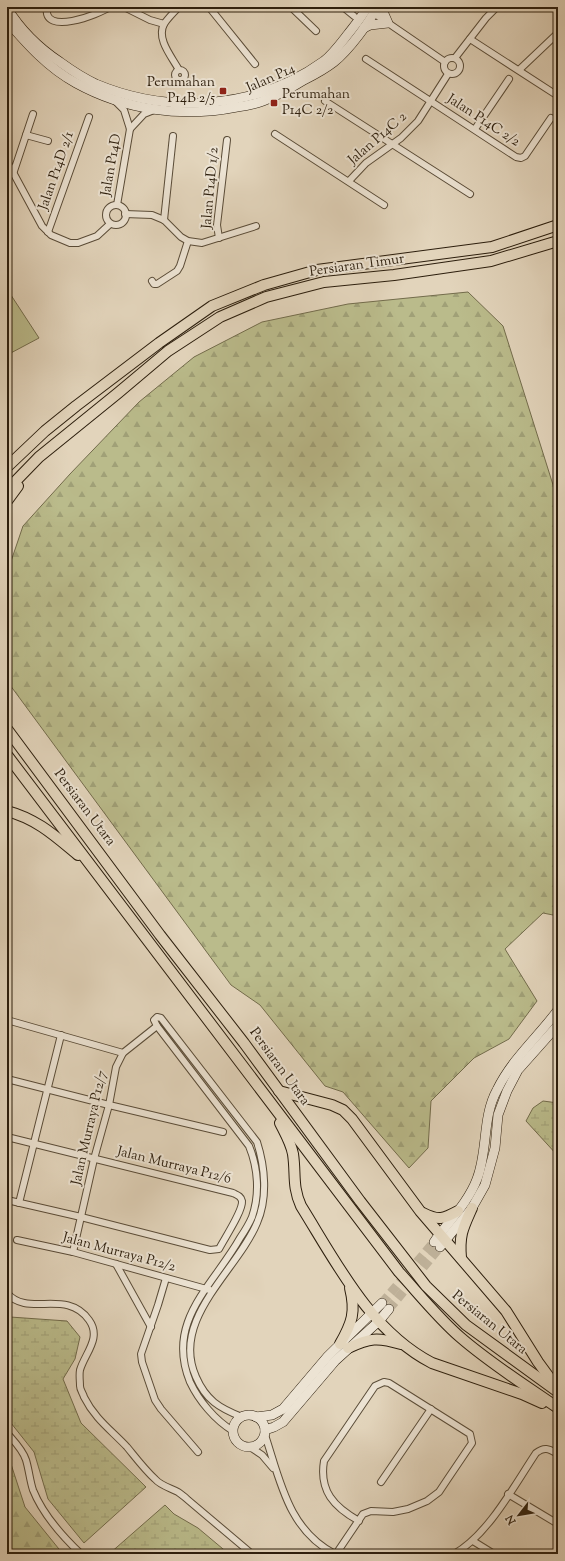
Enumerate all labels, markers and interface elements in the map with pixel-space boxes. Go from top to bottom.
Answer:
street label: Jalan P14 [242,59,299,99]
place label: Perumahan P14B 2/5 [147,73,215,109]
place label: Perumahan P14C 2/2 [282,85,350,121]
marker: Perumahan P14B 2/5 [218,86,228,96]
street label: Jalan P14C 2/2 [442,89,524,152]
marker: Perumahan P14C 2/2 [269,98,279,108]
street label: Jalan P14C 2 [343,107,412,171]
street label: Jalan P14D 2/1 [34,129,80,214]
street label: Jalan P14D [97,132,127,199]
street label: Jalan P14D 1/2 [197,146,225,231]
street label: Persiaran Timur [308,249,406,283]
street label: Persiaran Utara [48,765,120,851]
street label: Persiaran Utara [244,1024,314,1110]
street label: Jalan Murraya P12/7 [67,1069,113,1188]
street label: Jalan Murraya P12/6 [114,1142,233,1190]
street label: Jalan Murraya P12/2 [59,1228,178,1278]
street label: Persiaran Utara [447,1286,531,1360]
north arrow [499,1495,539,1535]
text: N [502,1512,521,1528]

